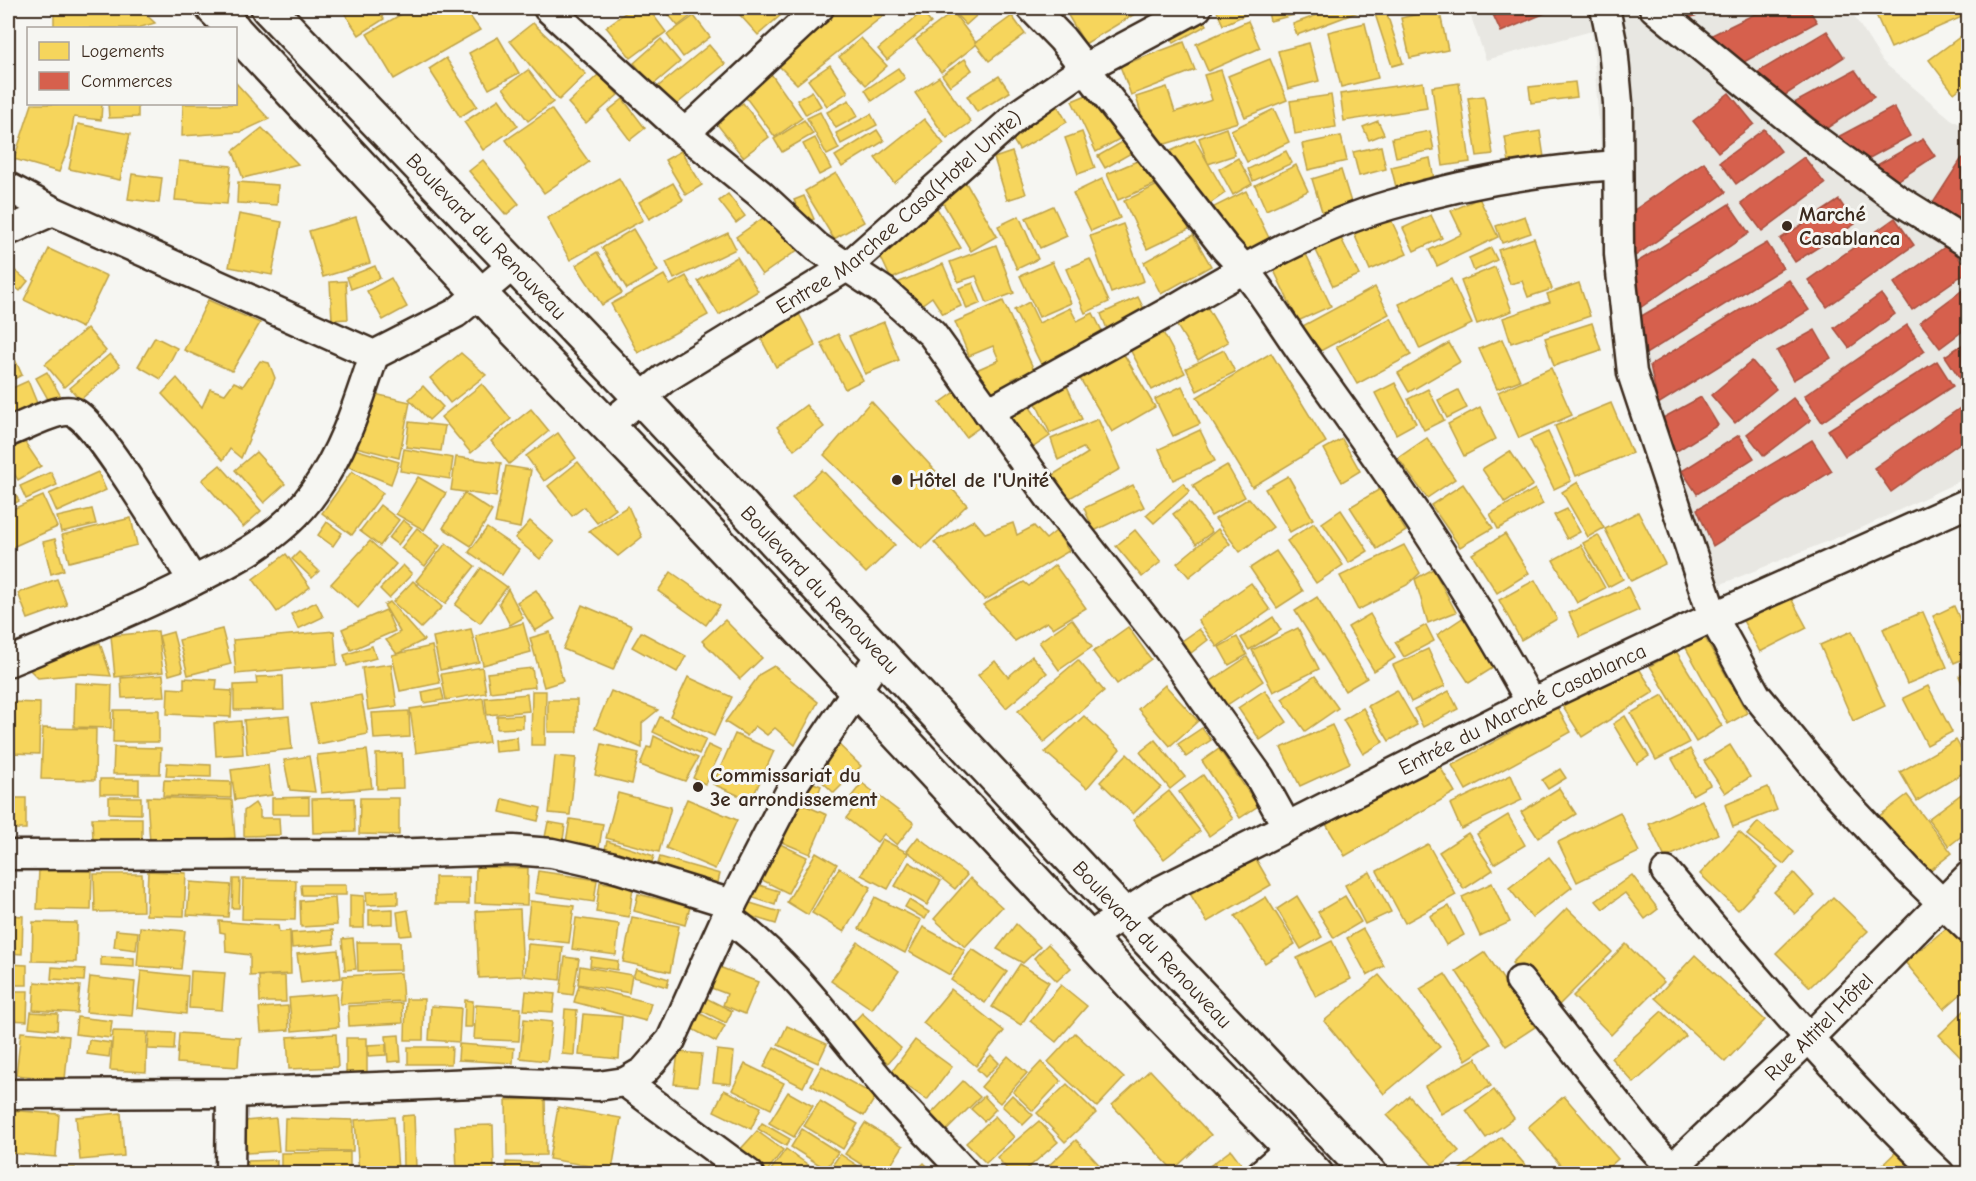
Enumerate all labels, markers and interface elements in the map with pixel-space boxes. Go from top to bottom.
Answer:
legend [27,27,237,105]
text: Logements [81,41,164,62]
text: Commerces [81,71,172,92]
street label: Entree Marchee Casa(Hotel Unite) [772,105,1027,319]
street label: Boulevard du Renouveau [401,148,571,324]
place label: Marché Casablanca [1799,202,1900,250]
marker: Marché Casablanca [1780,219,1794,233]
place label: Hôtel de l'Unité [909,468,1049,492]
marker: Hôtel de l'Unité [890,473,904,487]
street label: Boulevard du Renouveau [736,501,904,679]
street label: Entrée du Marché Casablanca [1395,638,1650,780]
place label: Commissariat du 3e arrondissement [710,763,878,811]
marker: Commissariat du 3e arrondissement [691,780,705,794]
street label: Boulevard du Renouveau [1068,856,1237,1033]
street label: Rue Altitel Hôtel [1760,968,1878,1086]

